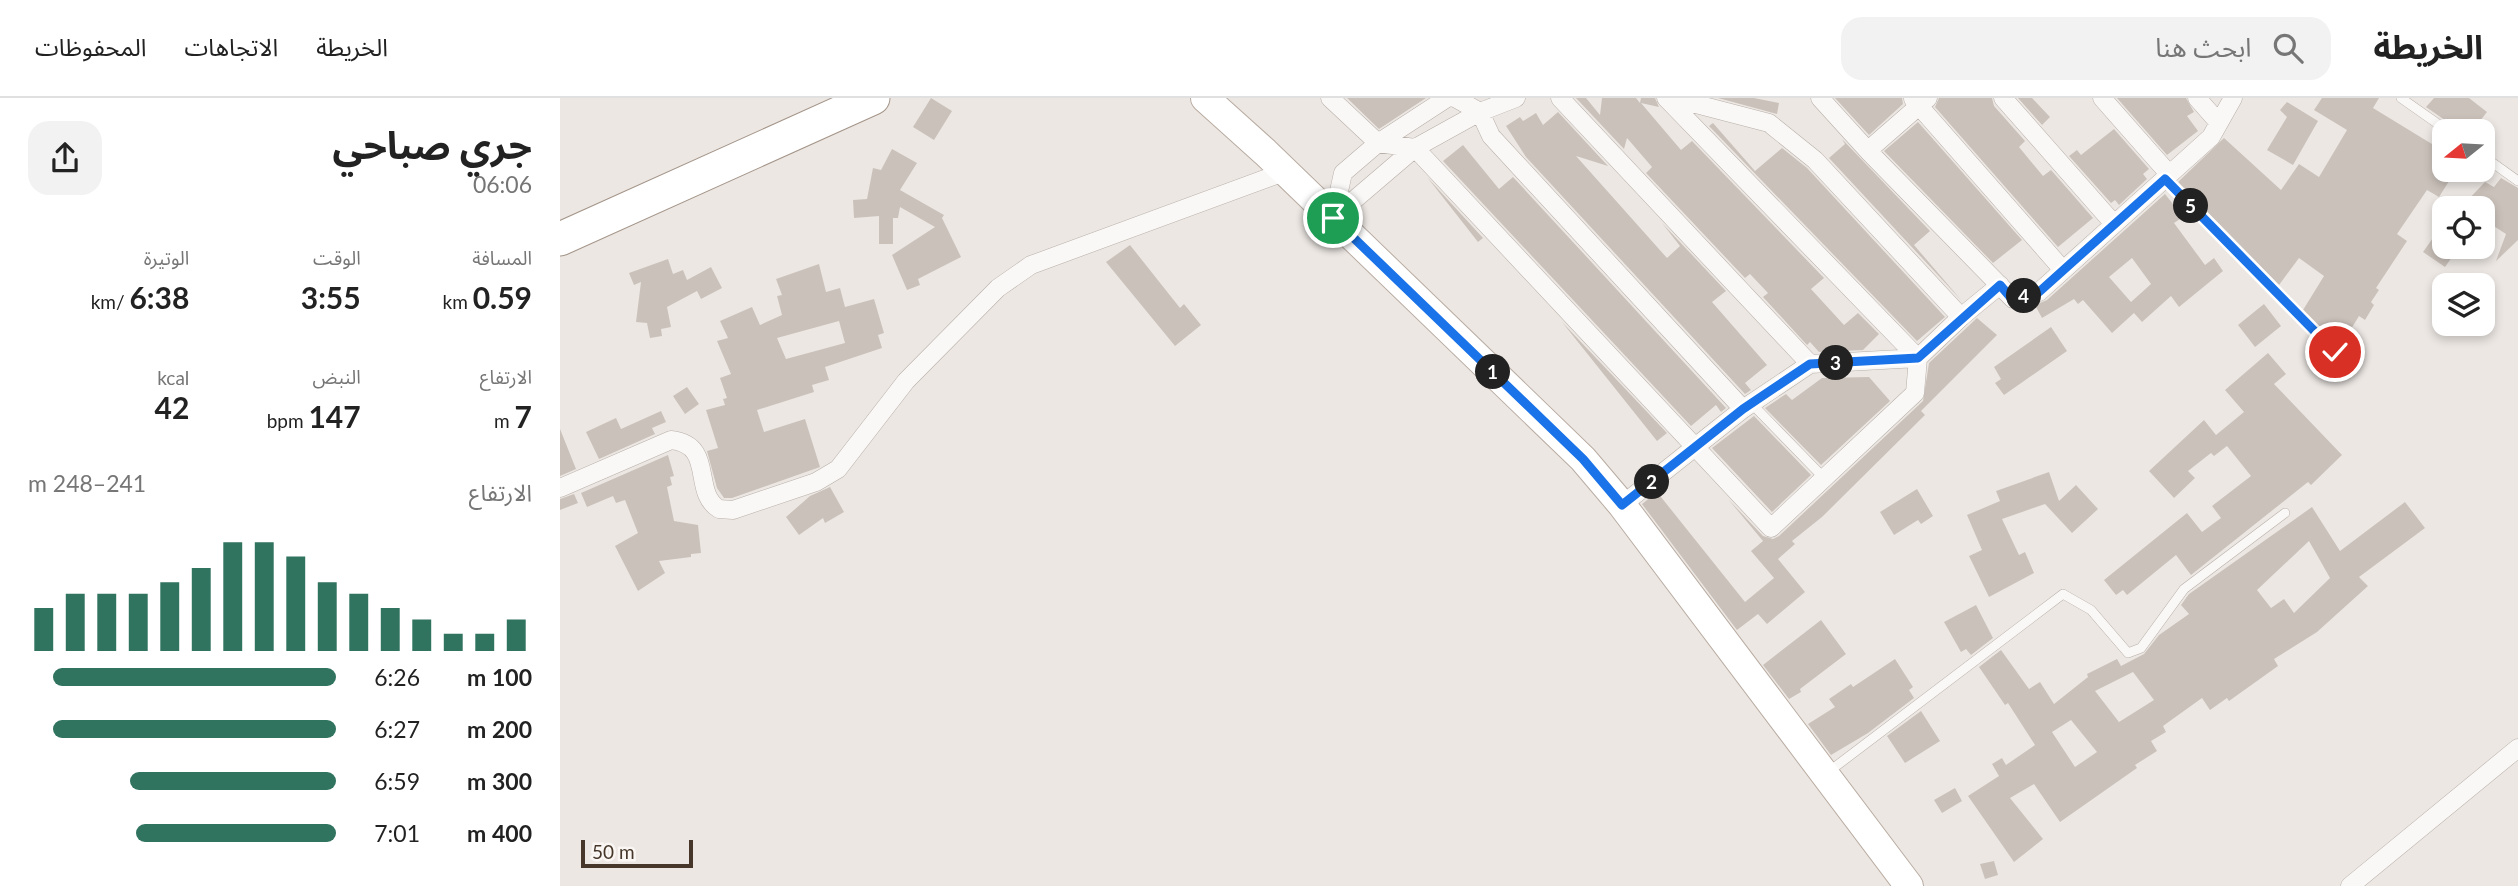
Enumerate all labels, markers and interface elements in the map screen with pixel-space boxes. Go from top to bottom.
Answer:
search box [1841,17,2331,80]
text: الخريطة [2373,26,2483,66]
icon: search [2269,29,2307,67]
text: ابحث هنا [2155,31,2251,63]
text: المحفوظات [35,32,146,61]
text: الاتجاهات [184,32,278,61]
text: الخريطة [316,32,388,61]
north arrow [2432,119,2496,182]
map controls [2432,119,2495,336]
button: share [28,121,102,195]
text: جري صباحي [333,121,532,167]
text: 06:06 [473,170,532,198]
pin [1303,188,1363,248]
pin: 5 [2174,188,2208,224]
text: 5 [2185,194,2196,217]
button: locate [2432,196,2495,259]
icon: arrive [1314,199,1352,237]
text: الوتيرة [144,246,189,269]
text: الوقت [313,246,361,269]
text: المسافة [472,246,532,269]
button: layers [2432,273,2495,336]
pin: 4 [2006,278,2042,314]
text: 6:38 [129,279,189,315]
text: 3:55 [301,279,361,315]
text: 0.59 [473,279,532,315]
text: 4 [2018,284,2029,307]
text: /km [91,290,129,313]
text: km [443,290,473,313]
pin [2305,322,2365,382]
icon: check [2316,333,2354,371]
pin: 3 [1818,345,1854,380]
text: 3 [1830,351,1841,374]
pin: 1 [1476,354,1510,390]
text: 1 [1487,360,1498,383]
text: النبض [312,365,361,388]
text: الارتفاع [480,365,532,388]
text: kcal [157,366,189,389]
text: 42 [155,389,189,425]
text: 147 [308,398,361,434]
text: 7 [515,398,532,434]
text: bpm [267,409,308,432]
text: m [494,409,515,432]
pin: 2 [1634,464,1670,500]
text: 241–248 m [28,469,146,497]
text: 2 [1646,470,1657,493]
text: الارتفاع [469,478,532,506]
text: 6:26 [374,663,420,691]
text: 100 m [467,663,532,691]
text: 6:27 [374,715,420,743]
text: 200 m [467,715,532,743]
text: 6:59 [374,767,420,795]
text: 300 m [467,767,532,795]
text: 7:01 [374,819,420,847]
text: 400 m [467,819,532,847]
scale bar [581,837,693,869]
text: 50 m [592,840,635,863]

